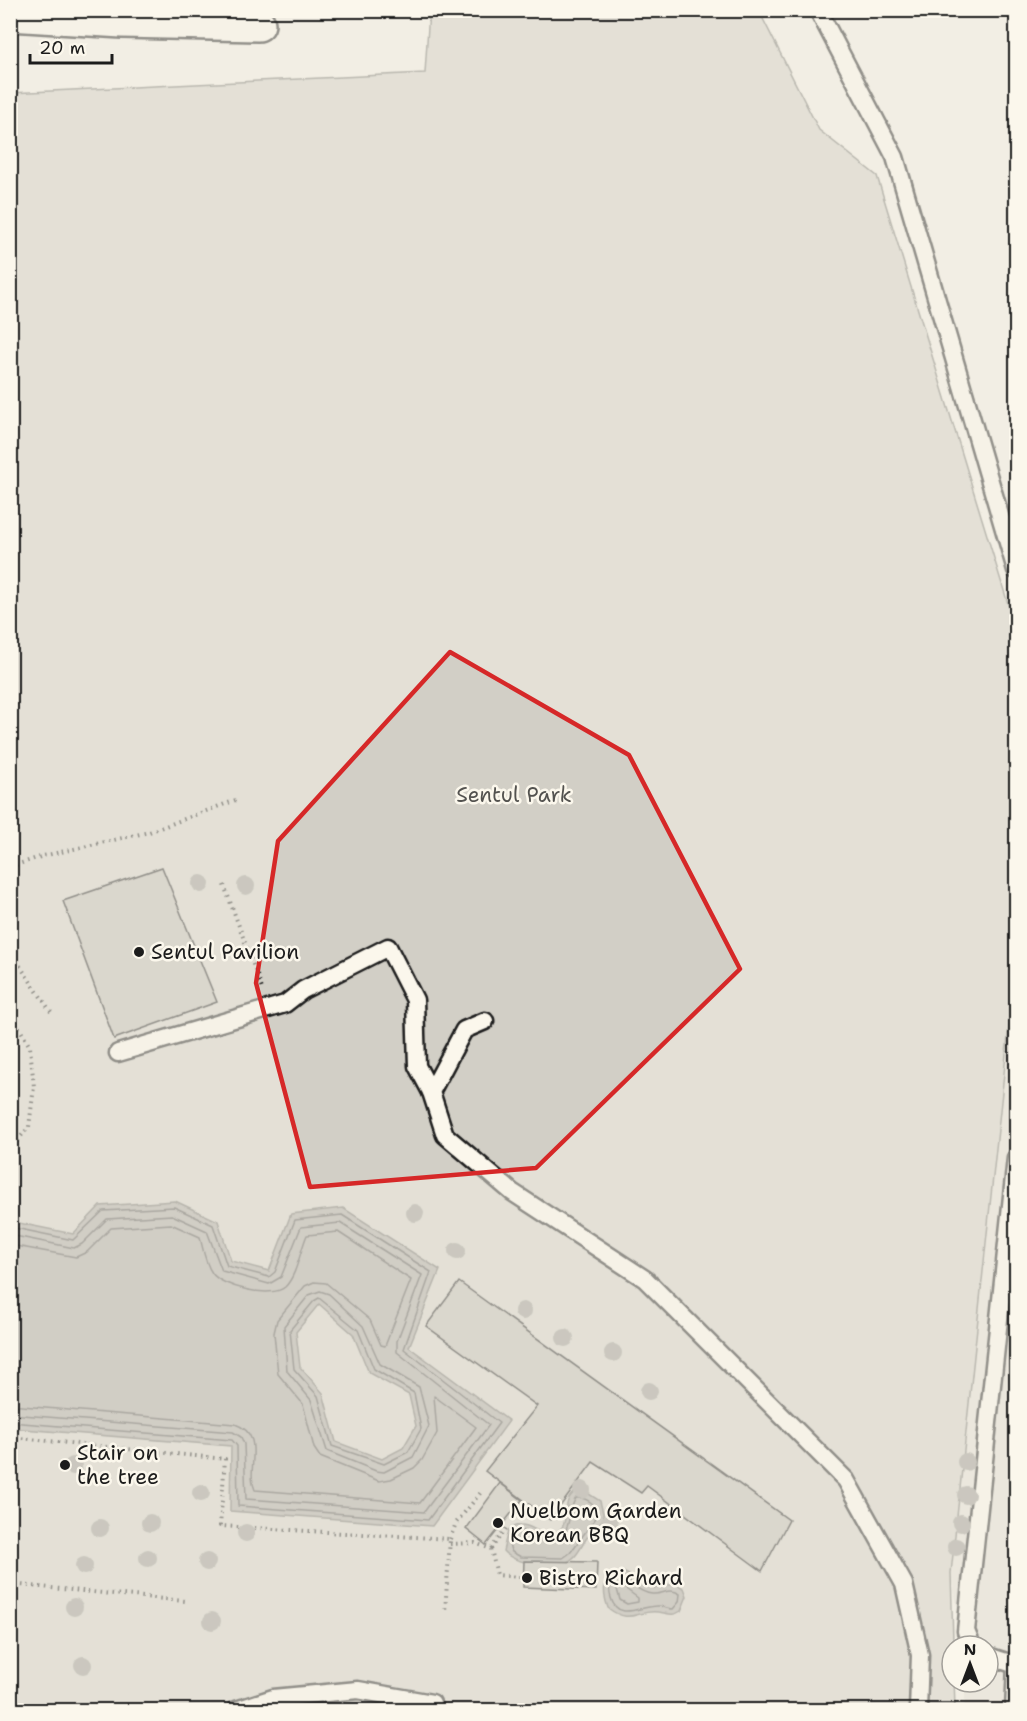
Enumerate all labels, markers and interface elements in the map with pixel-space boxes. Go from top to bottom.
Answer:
scale bar [30,27,112,65]
text: 20 m [39,36,85,60]
park label: Sentul Park [456,781,572,809]
place label: Sentul Pavilion [151,938,299,966]
marker: Sentul Pavilion [132,945,146,959]
place label: Stair on the tree [77,1439,159,1491]
marker: Stair on the tree [58,1458,72,1472]
place label: Nuelbom Garden Korean BBQ [510,1497,682,1549]
marker: Nuelbom Garden Korean BBQ [491,1516,505,1530]
place label: Bistro Richard [539,1564,683,1592]
marker: Bistro Richard [520,1571,534,1585]
north arrow [940,1634,1000,1694]
text: N [964,1639,976,1660]

